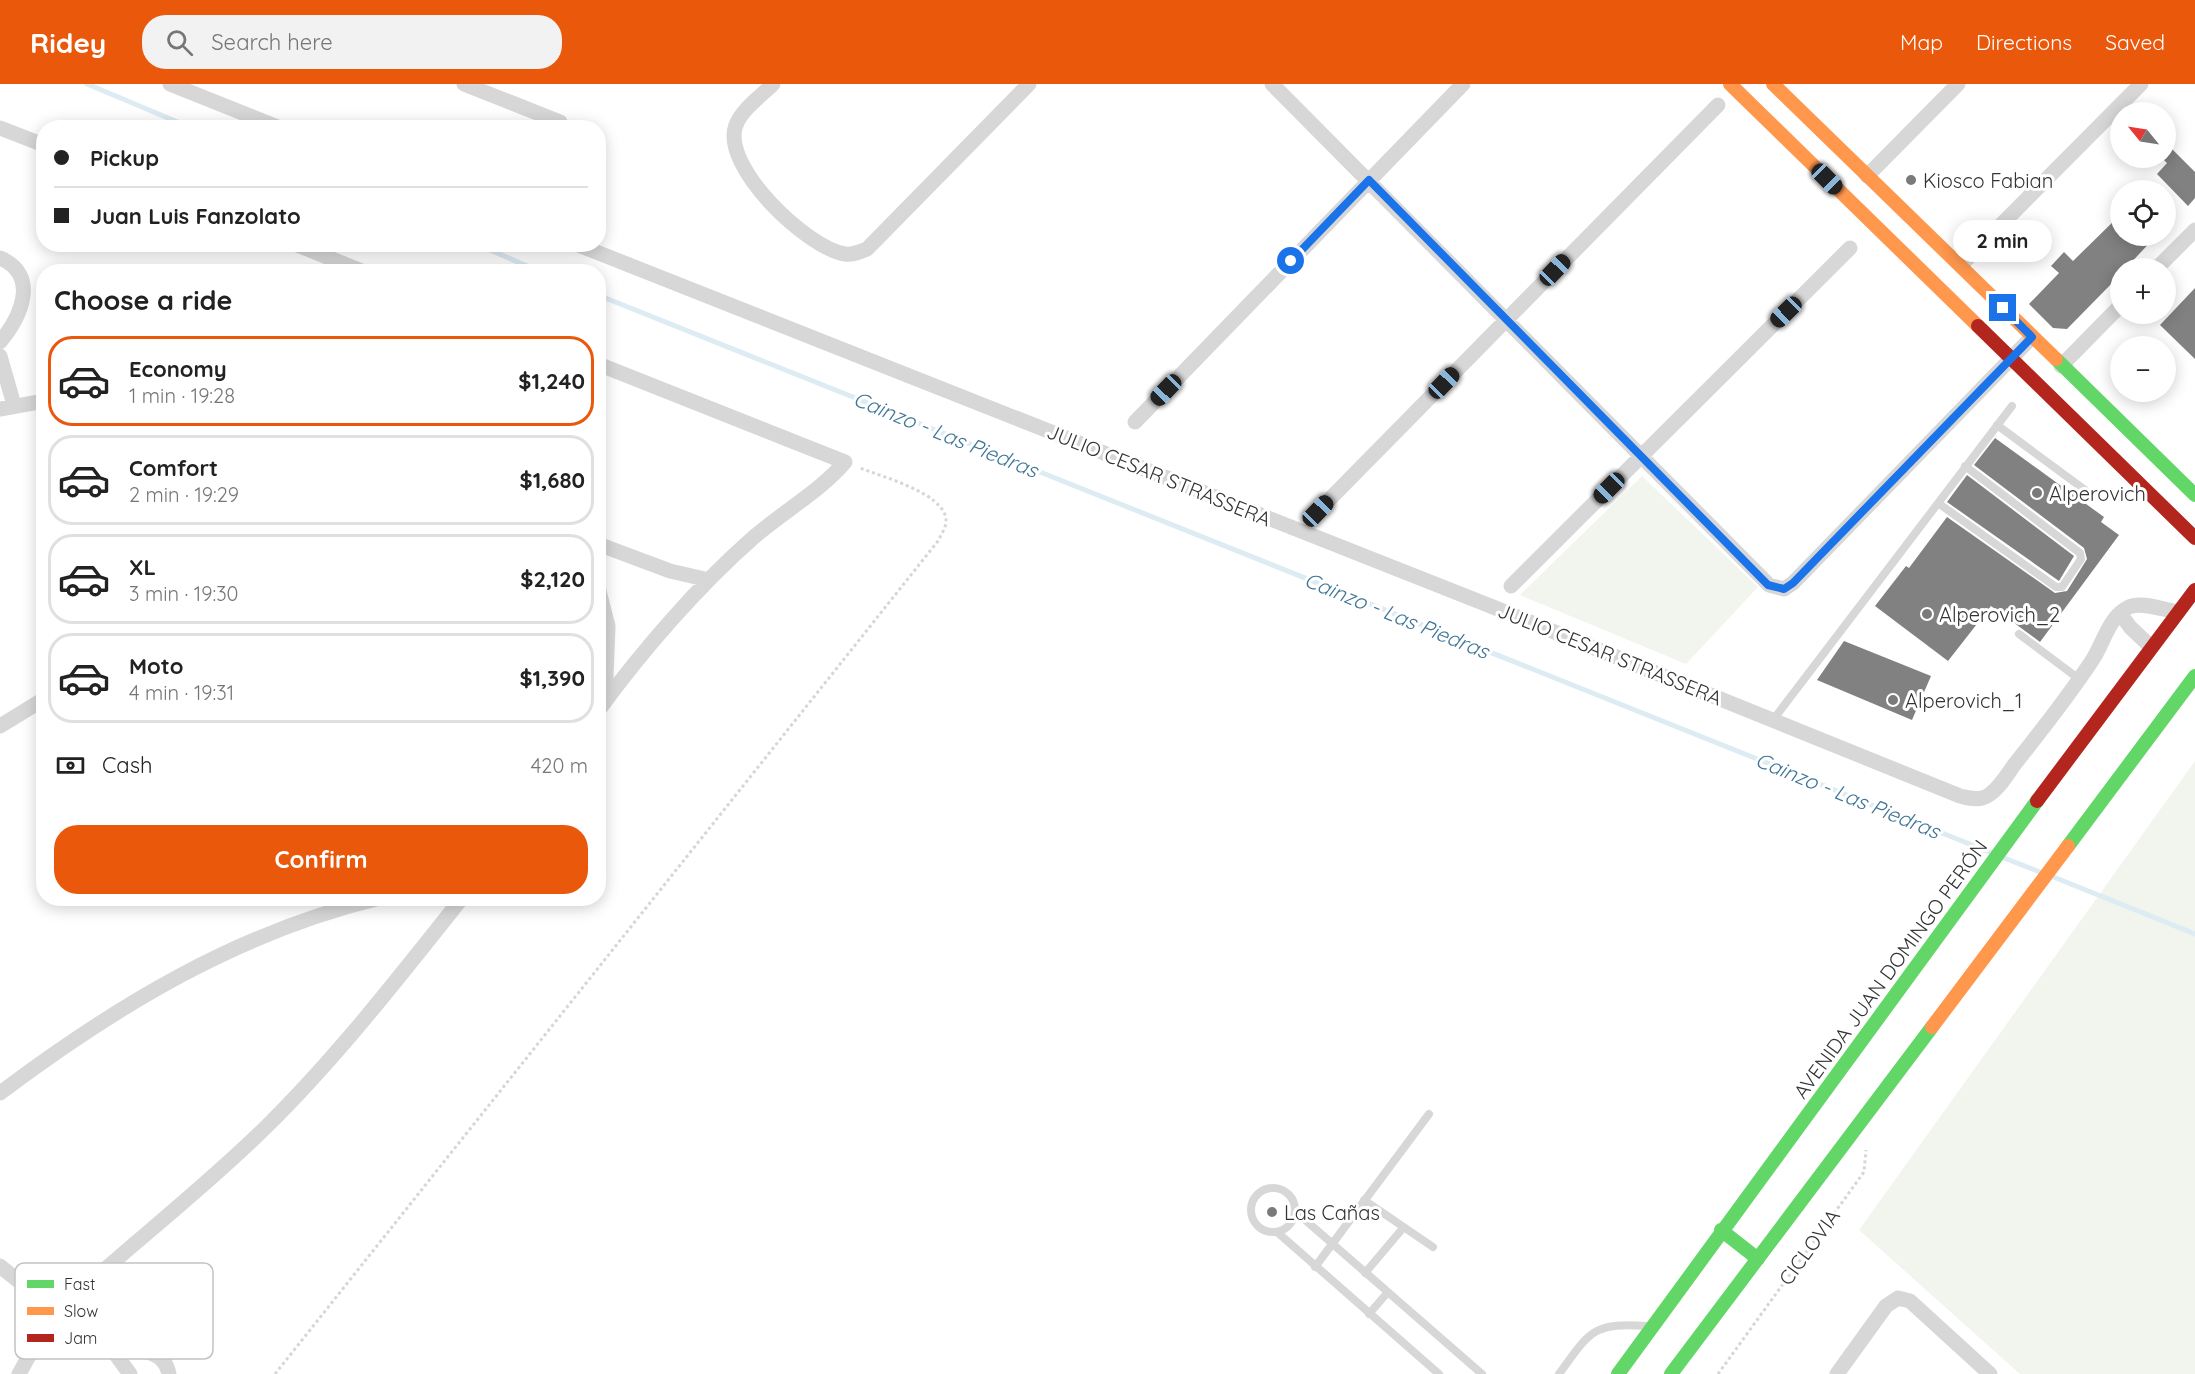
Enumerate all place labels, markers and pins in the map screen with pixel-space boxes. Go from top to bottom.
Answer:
place label: Kiosco Fabian [1923,168,2053,193]
marker: Kiosco Fabian [1904,173,1918,187]
place label: Alperovich [2049,481,2146,506]
marker: Alperovich [2030,486,2044,500]
place label: Alperovich_2 [1939,602,2060,627]
marker: Alperovich_2 [1920,607,1934,621]
place label: Alperovich_1 [1905,688,2023,713]
marker: Alperovich_1 [1886,693,1900,707]
place label: Las Cañas [1284,1200,1380,1225]
marker: Las Cañas [1265,1205,1279,1219]

